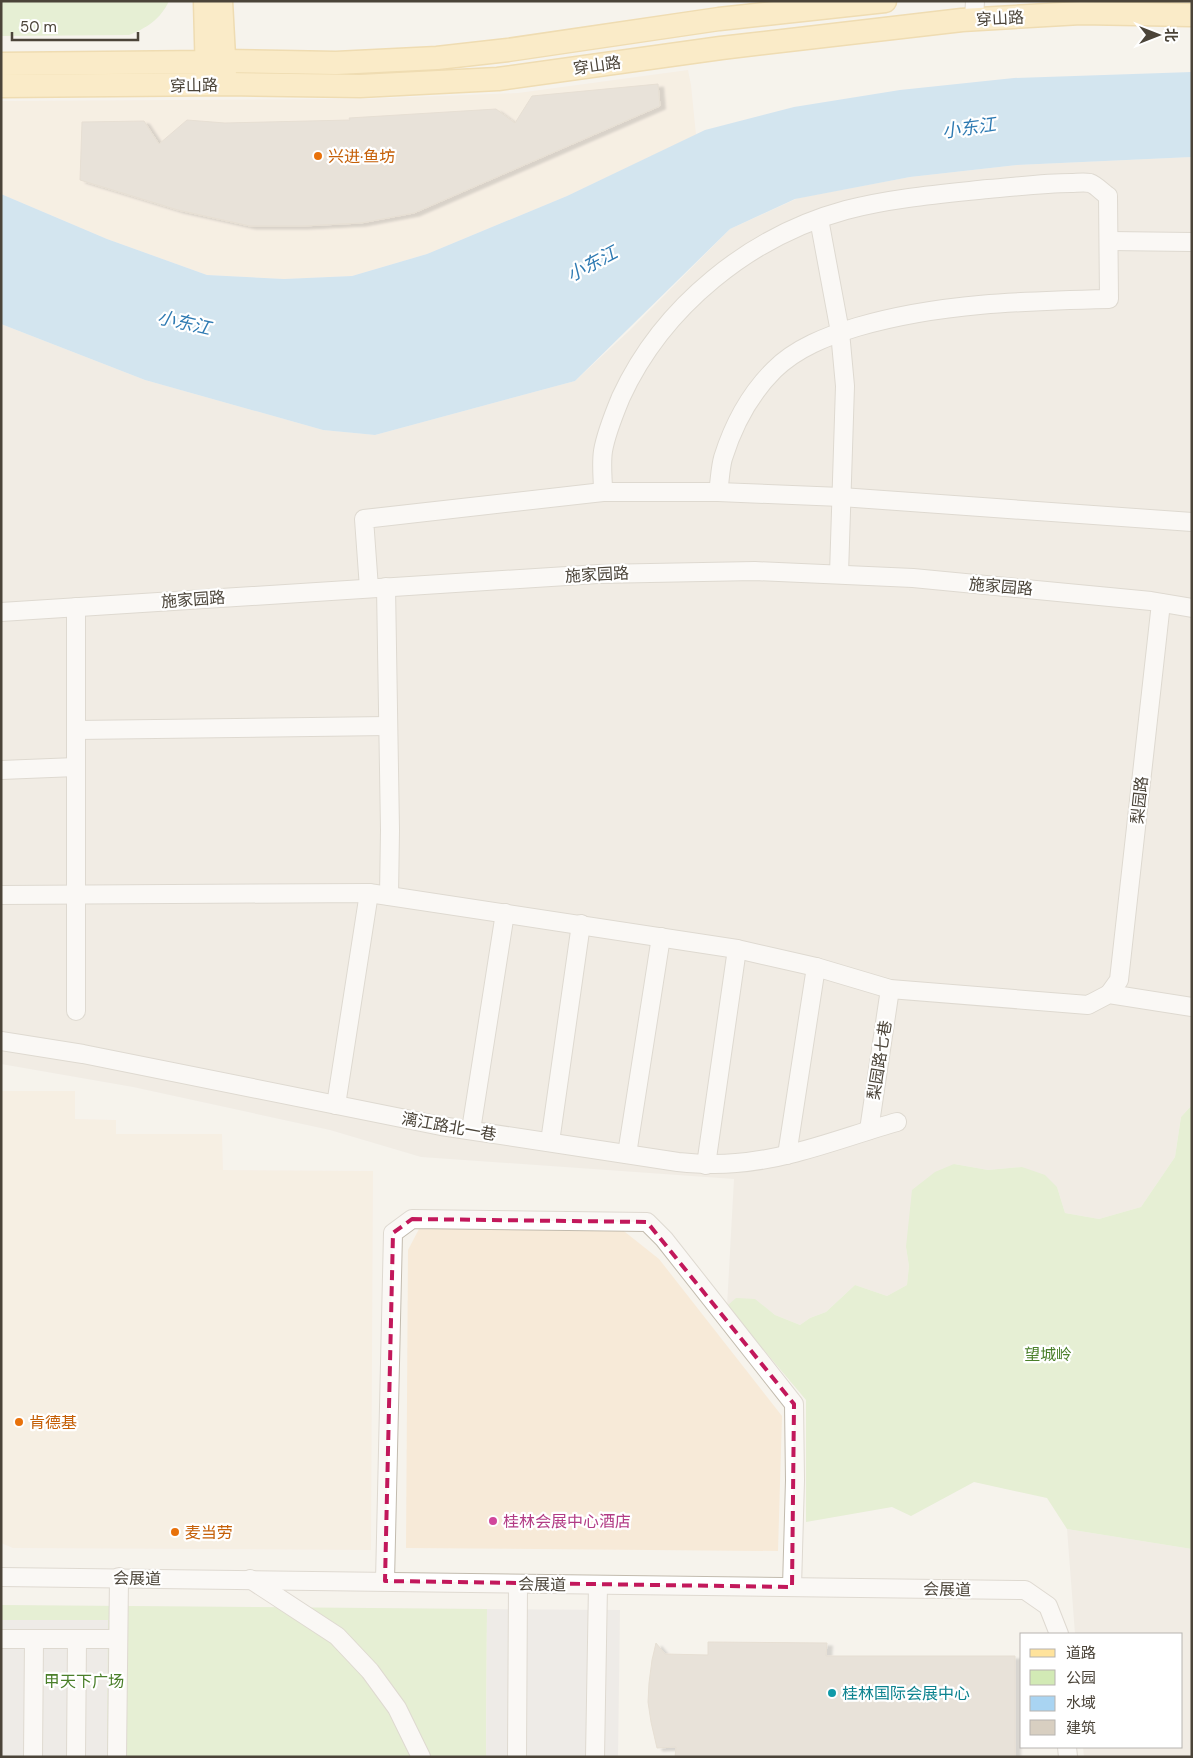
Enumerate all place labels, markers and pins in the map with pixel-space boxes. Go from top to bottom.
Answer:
place label: 兴进·鱼坊 [328,146,395,167]
marker: 兴进·鱼坊 [312,150,324,162]
place label: 肯德基 [29,1412,77,1433]
marker: 肯德基 [13,1416,25,1428]
place label: 桂林会展中心酒店 [503,1511,631,1532]
marker: 桂林会展中心酒店 [487,1515,499,1527]
place label: 麦当劳 [185,1522,233,1543]
marker: 麦当劳 [169,1526,181,1538]
place label: 桂林国际会展中心 [842,1683,970,1704]
marker: 桂林国际会展中心 [826,1687,838,1699]

